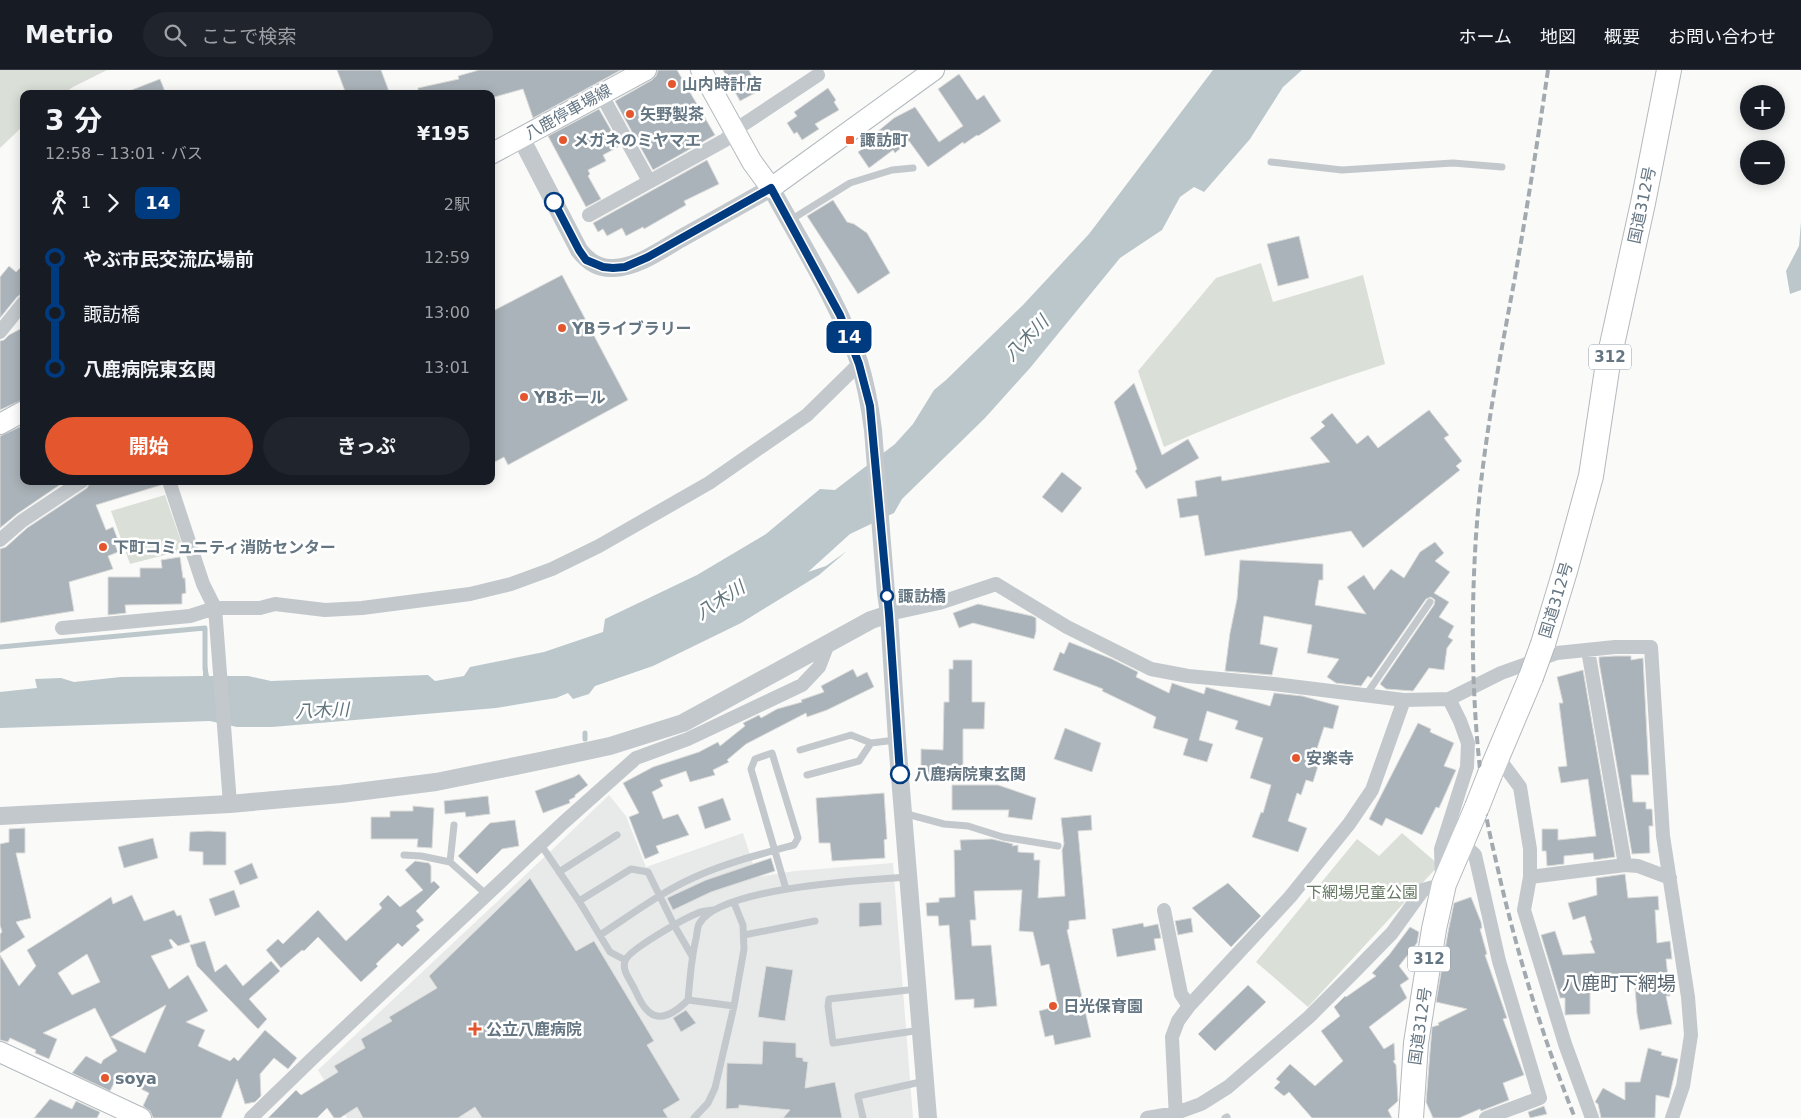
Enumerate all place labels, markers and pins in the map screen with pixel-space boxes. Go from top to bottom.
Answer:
place label: 山内時計店 [682,75,762,94]
marker: 山内時計店 [666,78,678,90]
place label: 矢野製茶 [640,105,704,124]
marker: 矢野製茶 [624,108,636,120]
place label: メガネのミヤマエ [573,131,701,150]
place label: 諏訪町 [860,131,908,150]
marker: メガネのミヤマエ [557,134,569,146]
marker: 諏訪町 [844,134,856,146]
unlabelled marker [544,192,564,212]
place label: YBライブラリー [571,319,692,338]
marker: YBライブラリー [556,322,568,334]
place label: YBホール [533,388,606,407]
marker: YBホール [518,391,530,403]
place label: 下町コミュニティ消防センター [113,538,336,557]
marker: 下町コミュニティ消防センター [97,541,109,553]
place label: 諏訪橋 [898,587,946,606]
marker: 諏訪橋 [880,589,894,603]
place label: 安楽寺 [1306,749,1354,768]
marker: 安楽寺 [1290,752,1302,764]
marker: 八鹿病院東玄関 [890,764,910,784]
place label: 八鹿病院東玄関 [914,765,1026,784]
place label: 日光保育園 [1063,997,1143,1016]
marker: 日光保育園 [1047,1000,1059,1012]
place label: 公立八鹿病院 [486,1020,582,1039]
marker: 公立八鹿病院 [468,1022,482,1036]
place label: soya [115,1069,157,1088]
marker: soya [99,1072,111,1084]

